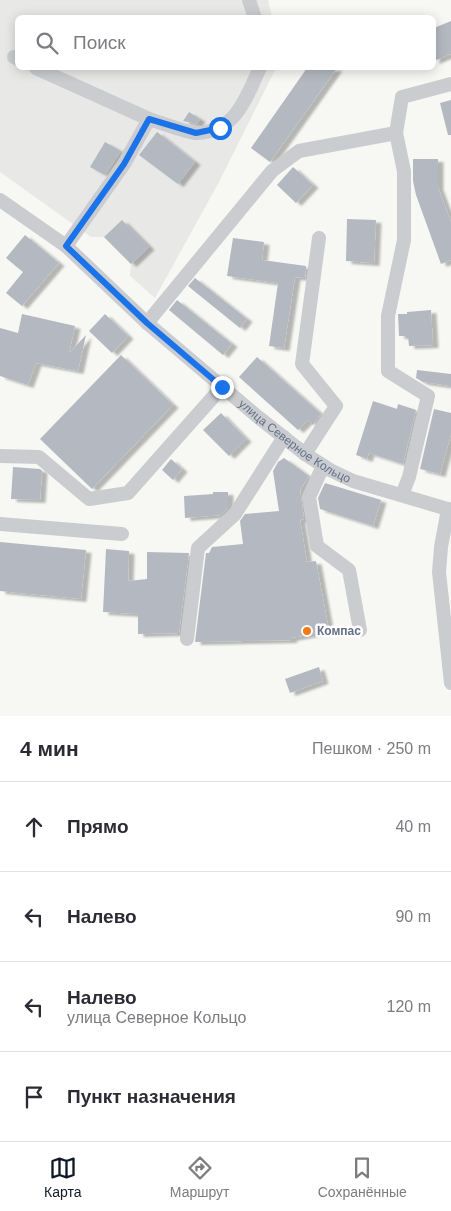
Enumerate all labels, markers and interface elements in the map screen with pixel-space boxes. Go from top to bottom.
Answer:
search box [15,15,436,70]
icon: search [33,29,61,57]
text: Поиск [73,32,126,53]
route start [209,117,232,140]
route end [211,376,234,399]
street label: улица Северное Кольцо [236,397,353,486]
place label: Компас [317,624,361,638]
marker: Компас [301,625,313,637]
text: 4 мин [20,737,79,760]
text: Пешком · 250 m [312,740,431,757]
icon: ahead [20,813,48,841]
text: Прямо [67,816,129,837]
text: 40 m [395,818,431,835]
icon: left [20,903,48,931]
text: Налево [67,906,137,927]
text: 90 m [395,908,431,925]
text: Налево [67,987,137,1008]
icon: left [20,993,48,1021]
text: 120 m [387,998,431,1015]
text: улица Северное Кольцо [67,1009,247,1026]
icon: arrive [20,1083,48,1111]
text: Пункт назначения [67,1086,236,1107]
tab: Карта [44,1154,82,1200]
tab: Маршрут [170,1154,229,1200]
tab: Сохранённые [318,1154,407,1200]

